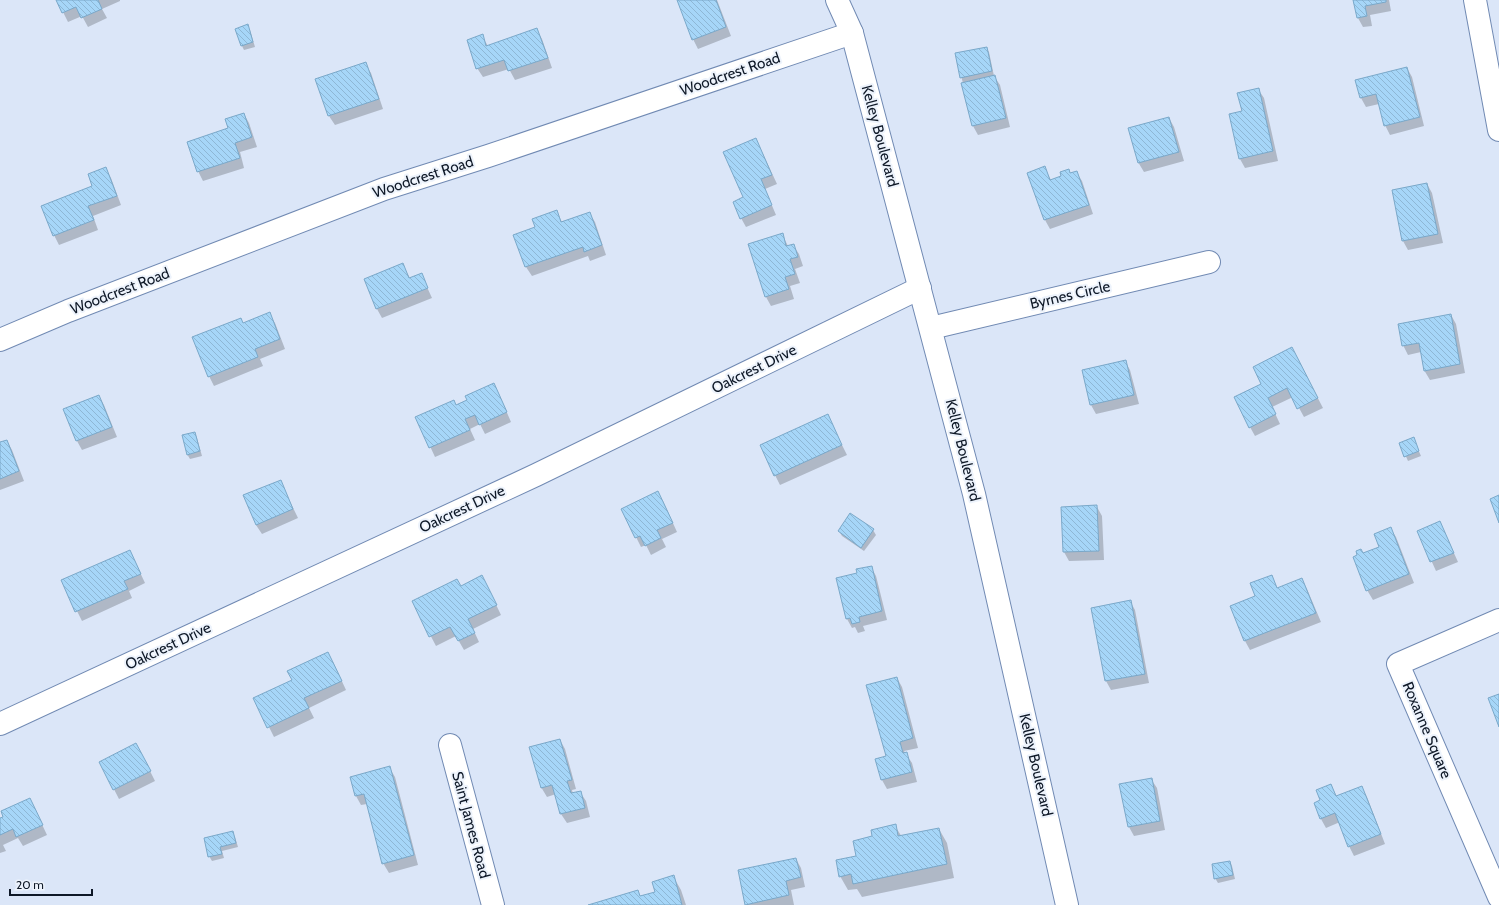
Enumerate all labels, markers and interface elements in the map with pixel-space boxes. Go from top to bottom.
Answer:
street label: Woodcrest Road [678,48,782,100]
street label: Kelley Boulevard [858,83,902,189]
street label: Woodcrest Road [370,152,476,202]
street label: Woodcrest Road [68,264,172,318]
street label: Byrnes Circle [1028,277,1112,313]
street label: Oakcrest Drive [709,341,800,397]
street label: Kelley Boulevard [942,397,984,503]
street label: Oakcrest Drive [416,481,508,537]
street label: Oakcrest Drive [122,618,214,674]
street label: Roxanne Square [1399,679,1456,781]
street label: Kelley Boulevard [1015,712,1057,818]
street label: Saint James Road [448,770,494,880]
scale bar [10,871,92,897]
text: 20 m [16,877,44,892]

